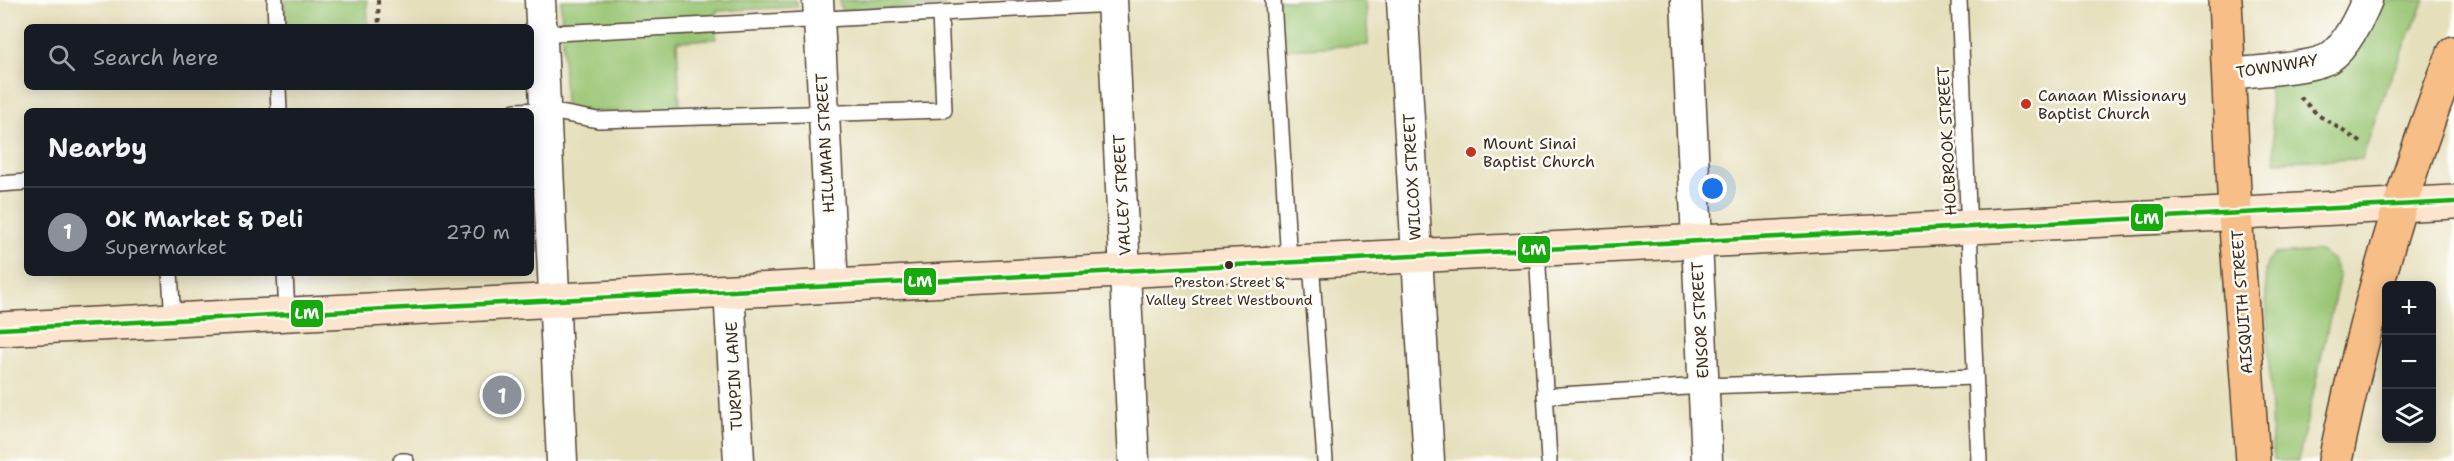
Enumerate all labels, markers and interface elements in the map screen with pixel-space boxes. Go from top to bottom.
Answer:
search box [24,24,534,90]
icon: search [45,41,78,74]
text: Search here [93,43,219,72]
street label: TOWNWAY [2234,49,2320,83]
street label: HOLBROOK STREET [1933,66,1961,216]
street label: HILLMAN STREET [811,72,839,214]
place label: Canaan Missionary Baptist Church [2038,85,2187,124]
marker: Canaan Missionary Baptist Church [2019,97,2033,111]
street label: WILCOX STREET [1398,113,1426,241]
text: Nearby [48,130,147,165]
place label: Mount Sinai Baptist Church [1483,133,1595,172]
street label: VALLEY STREET [1108,134,1136,256]
marker: Mount Sinai Baptist Church [1464,145,1478,159]
your location [1698,174,1727,203]
line badge: LM [2130,203,2164,232]
text: OK Market & Deli [105,205,303,234]
text: LM [2135,208,2160,229]
text: 1 [63,219,72,245]
text: 270 m [446,219,510,245]
street label: AISQUITH STREET [2226,229,2258,375]
text: Supermarket [105,234,227,260]
line badge: LM [1517,235,1551,264]
text: LM [1522,239,1547,260]
marker: Preston Street & Valley Street Westbound [1223,259,1235,271]
street label: ENSOR STREET [1686,261,1714,379]
line badge: LM [903,267,937,296]
text: LM [908,271,933,292]
place label: Preston Street & Valley Street Westbound [1145,273,1313,309]
map controls [2382,281,2436,443]
button: + [2382,281,2436,335]
line badge: LM [290,299,324,328]
text: LM [295,303,320,324]
street label: TURPIN LANE [721,321,747,431]
button: − [2382,335,2436,389]
pin: 1 [482,372,522,418]
button: layers [2382,389,2436,443]

